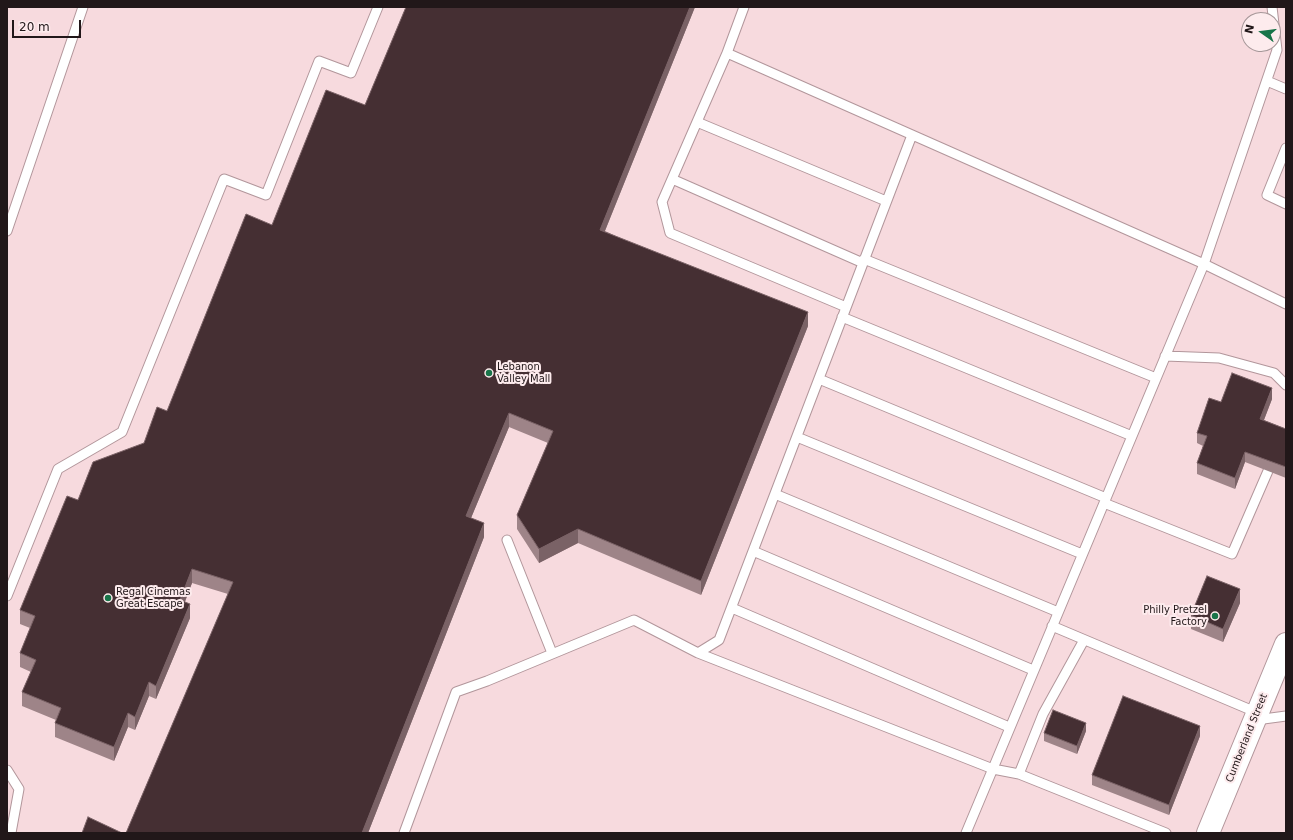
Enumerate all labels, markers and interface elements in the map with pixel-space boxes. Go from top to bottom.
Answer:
scale bar [14,12,83,38]
north arrow [1241,12,1281,52]
text: 20 m [19,20,50,34]
text: N [1242,23,1257,35]
place label: Lebanon Valley Mall [497,361,550,384]
marker: Lebanon Valley Mall [484,368,494,378]
place label: Regal Cinemas Great Escape [116,586,190,610]
marker: Regal Cinemas Great Escape [103,593,113,603]
place label: Philly Pretzel Factory [1143,604,1207,628]
marker: Philly Pretzel Factory [1210,611,1220,621]
street label: Cumberland Street [1224,692,1270,784]

